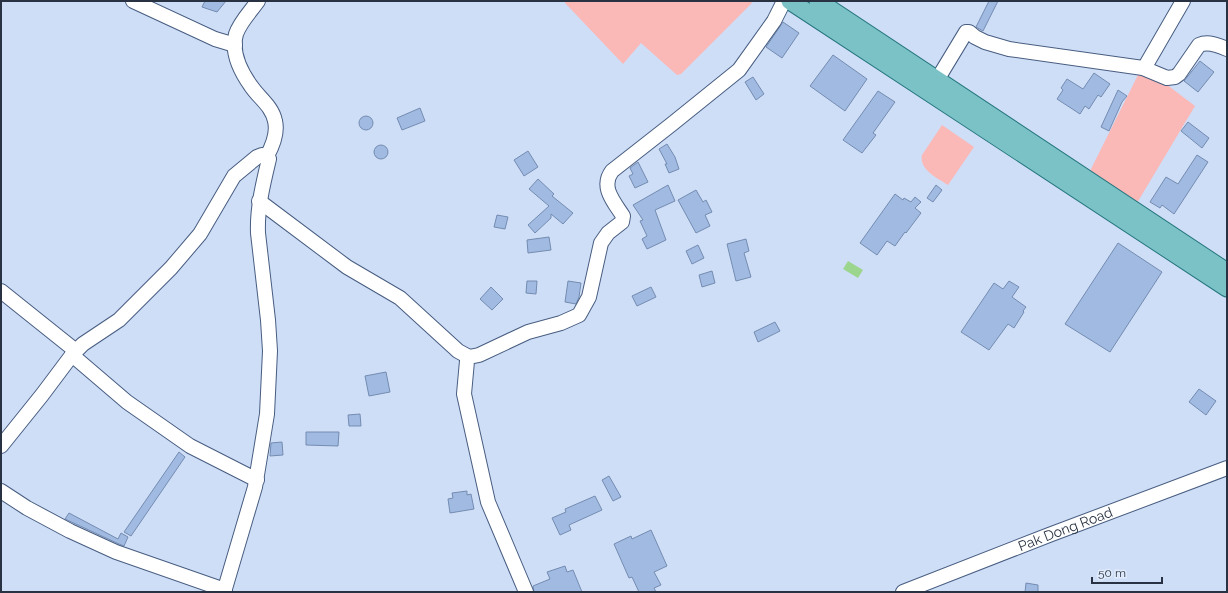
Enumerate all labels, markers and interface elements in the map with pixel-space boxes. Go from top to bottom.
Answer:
street label: Pak Dong Road [1016,504,1115,554]
scale bar [1092,559,1162,585]
text: 50 m [1098,566,1126,580]

